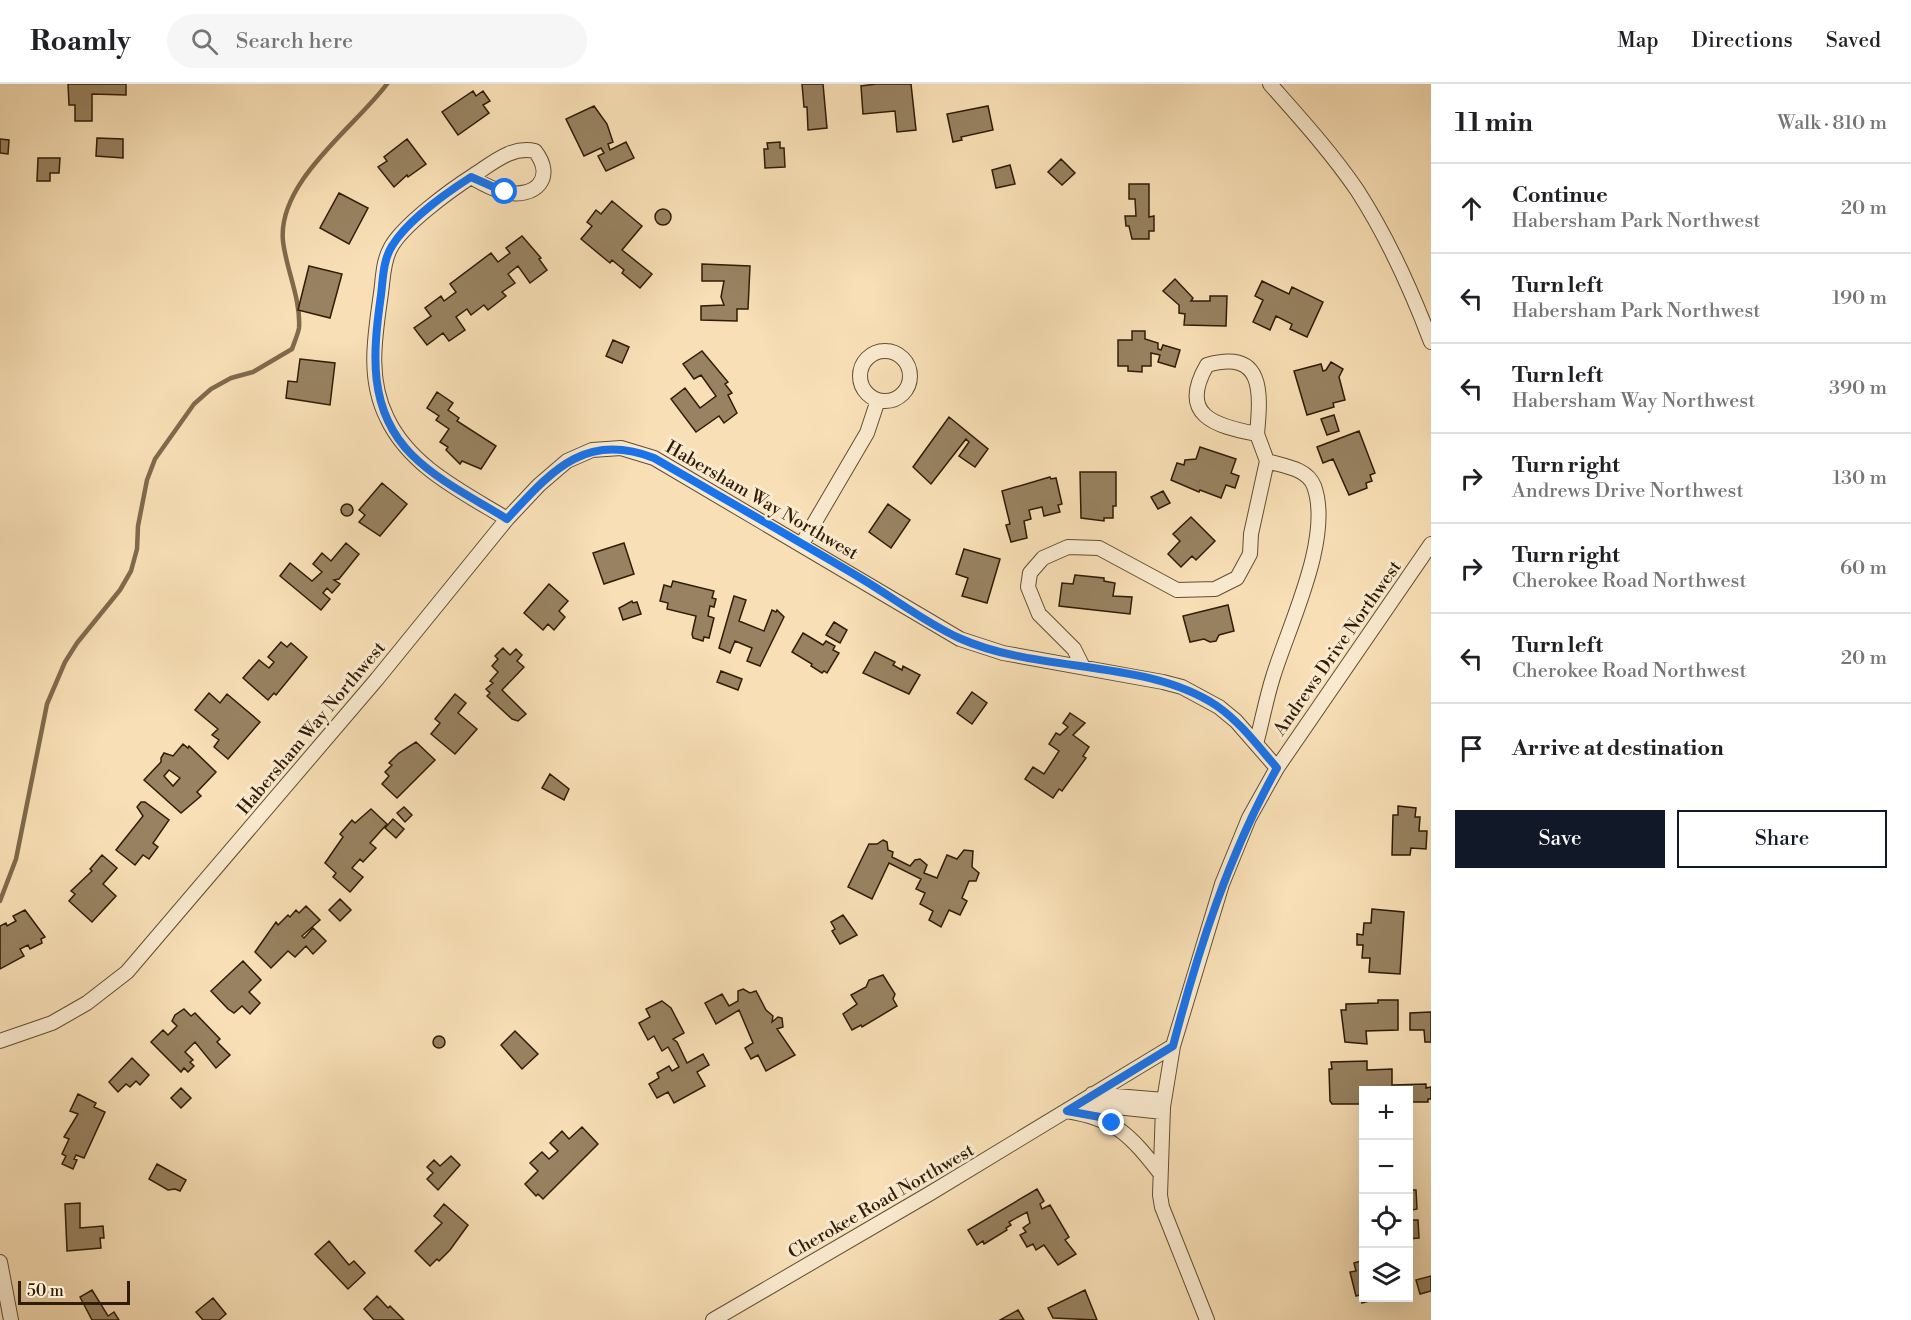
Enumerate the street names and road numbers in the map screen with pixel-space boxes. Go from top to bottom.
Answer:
street label: Habersham Way Northwest [661,436,863,565]
street label: Andrews Drive Northwest [1268,556,1407,741]
street label: Habersham Way Northwest [232,637,391,820]
street label: Cherokee Road Northwest [784,1138,979,1264]

